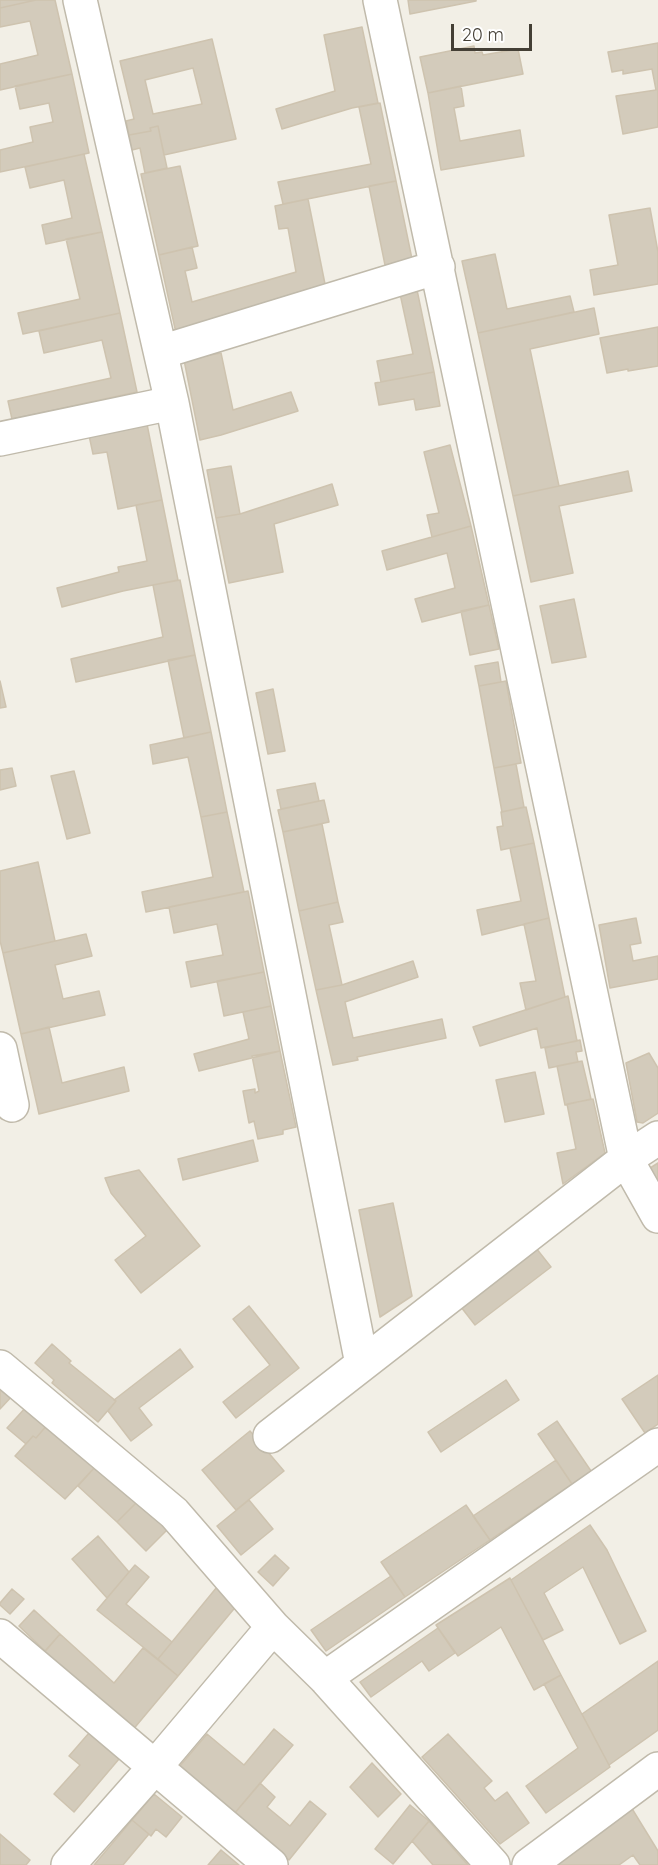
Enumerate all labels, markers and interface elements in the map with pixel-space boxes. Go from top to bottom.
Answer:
scale bar [454,12,535,50]
text: 20 m [462,23,504,46]

